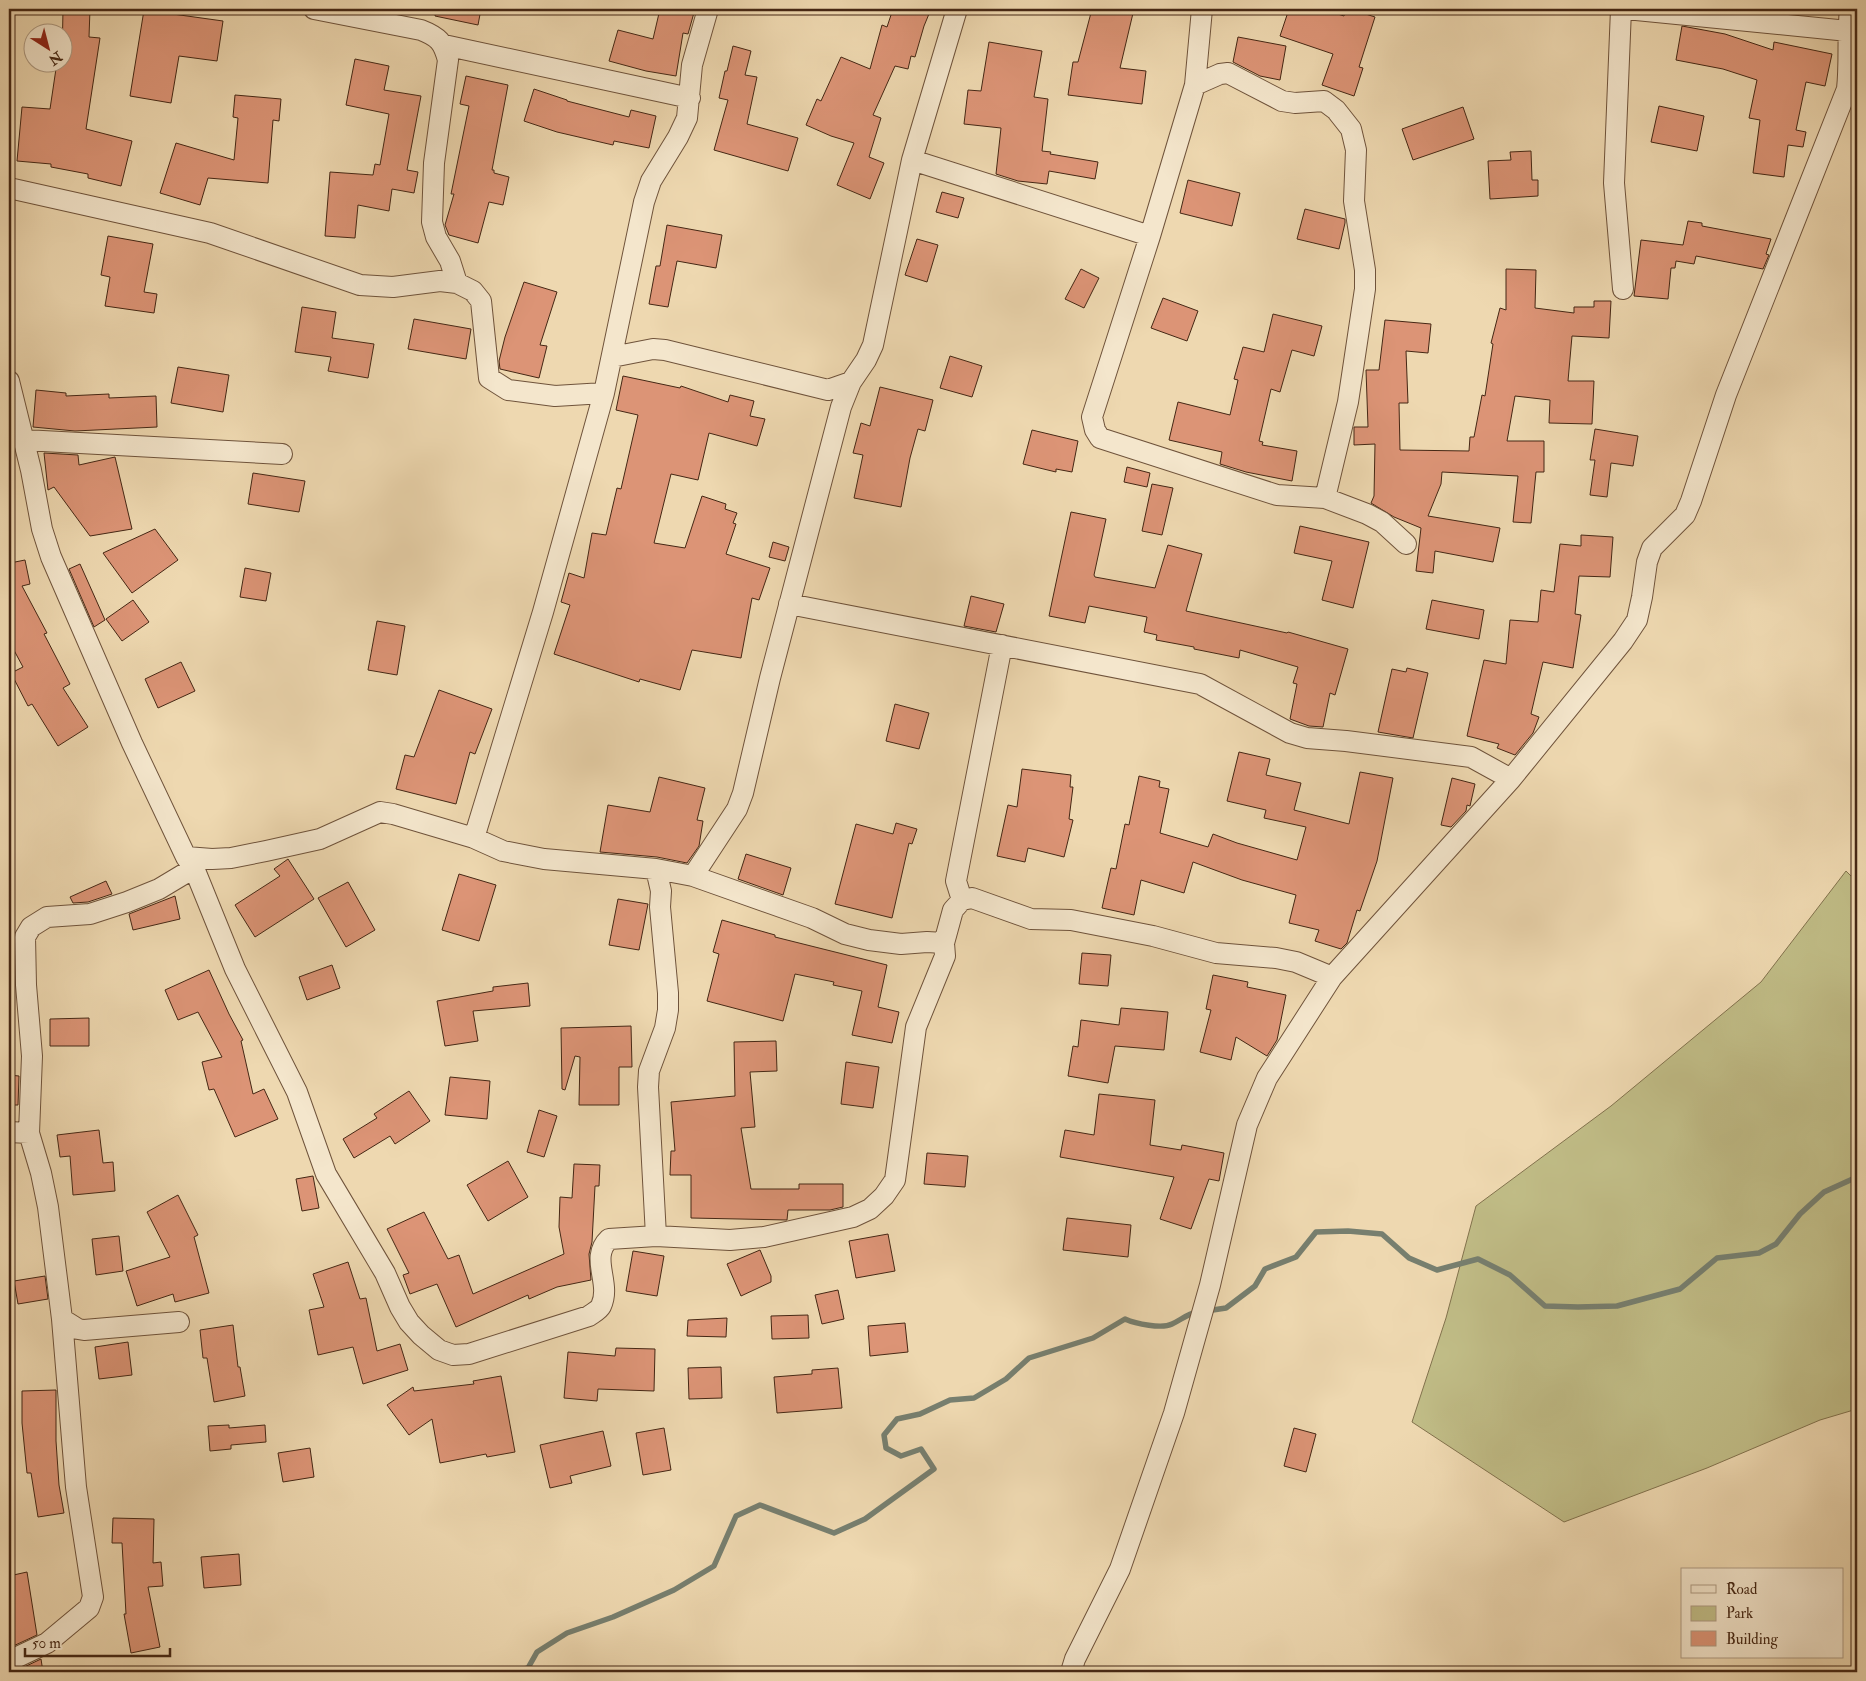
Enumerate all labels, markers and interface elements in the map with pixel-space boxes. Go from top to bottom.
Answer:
north arrow [22,22,72,72]
text: N [45,47,66,69]
legend [1681,1568,1844,1658]
text: Road [1726,1580,1758,1599]
text: Park [1726,1604,1753,1623]
scale bar [25,1626,170,1658]
text: Building [1726,1630,1778,1649]
text: 50 m [32,1634,61,1653]

